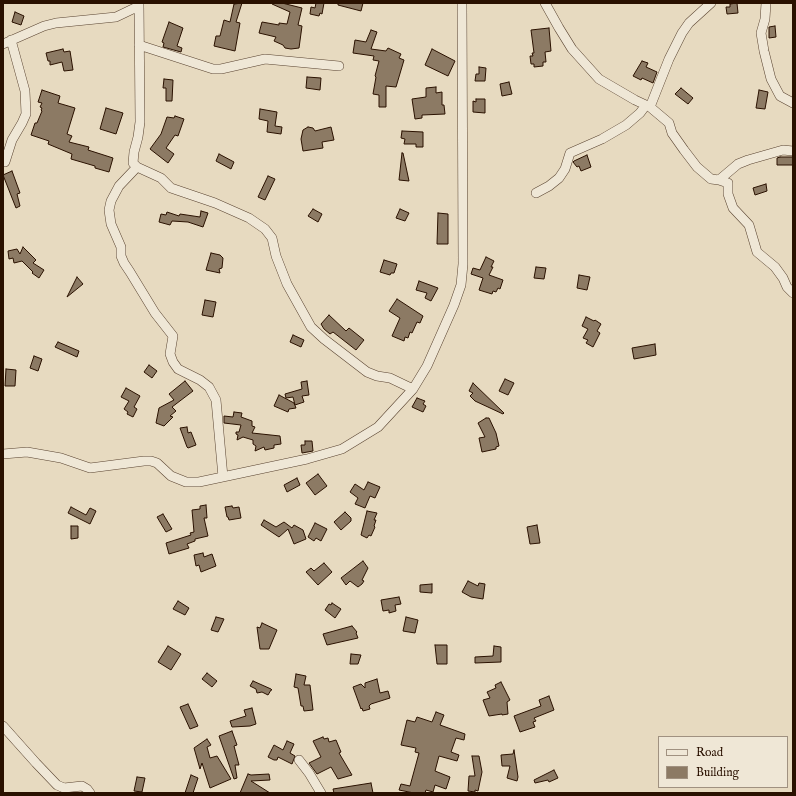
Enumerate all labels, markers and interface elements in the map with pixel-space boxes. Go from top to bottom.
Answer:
legend [658,736,788,788]
text: Road [696,745,723,760]
text: Building [696,765,739,780]

